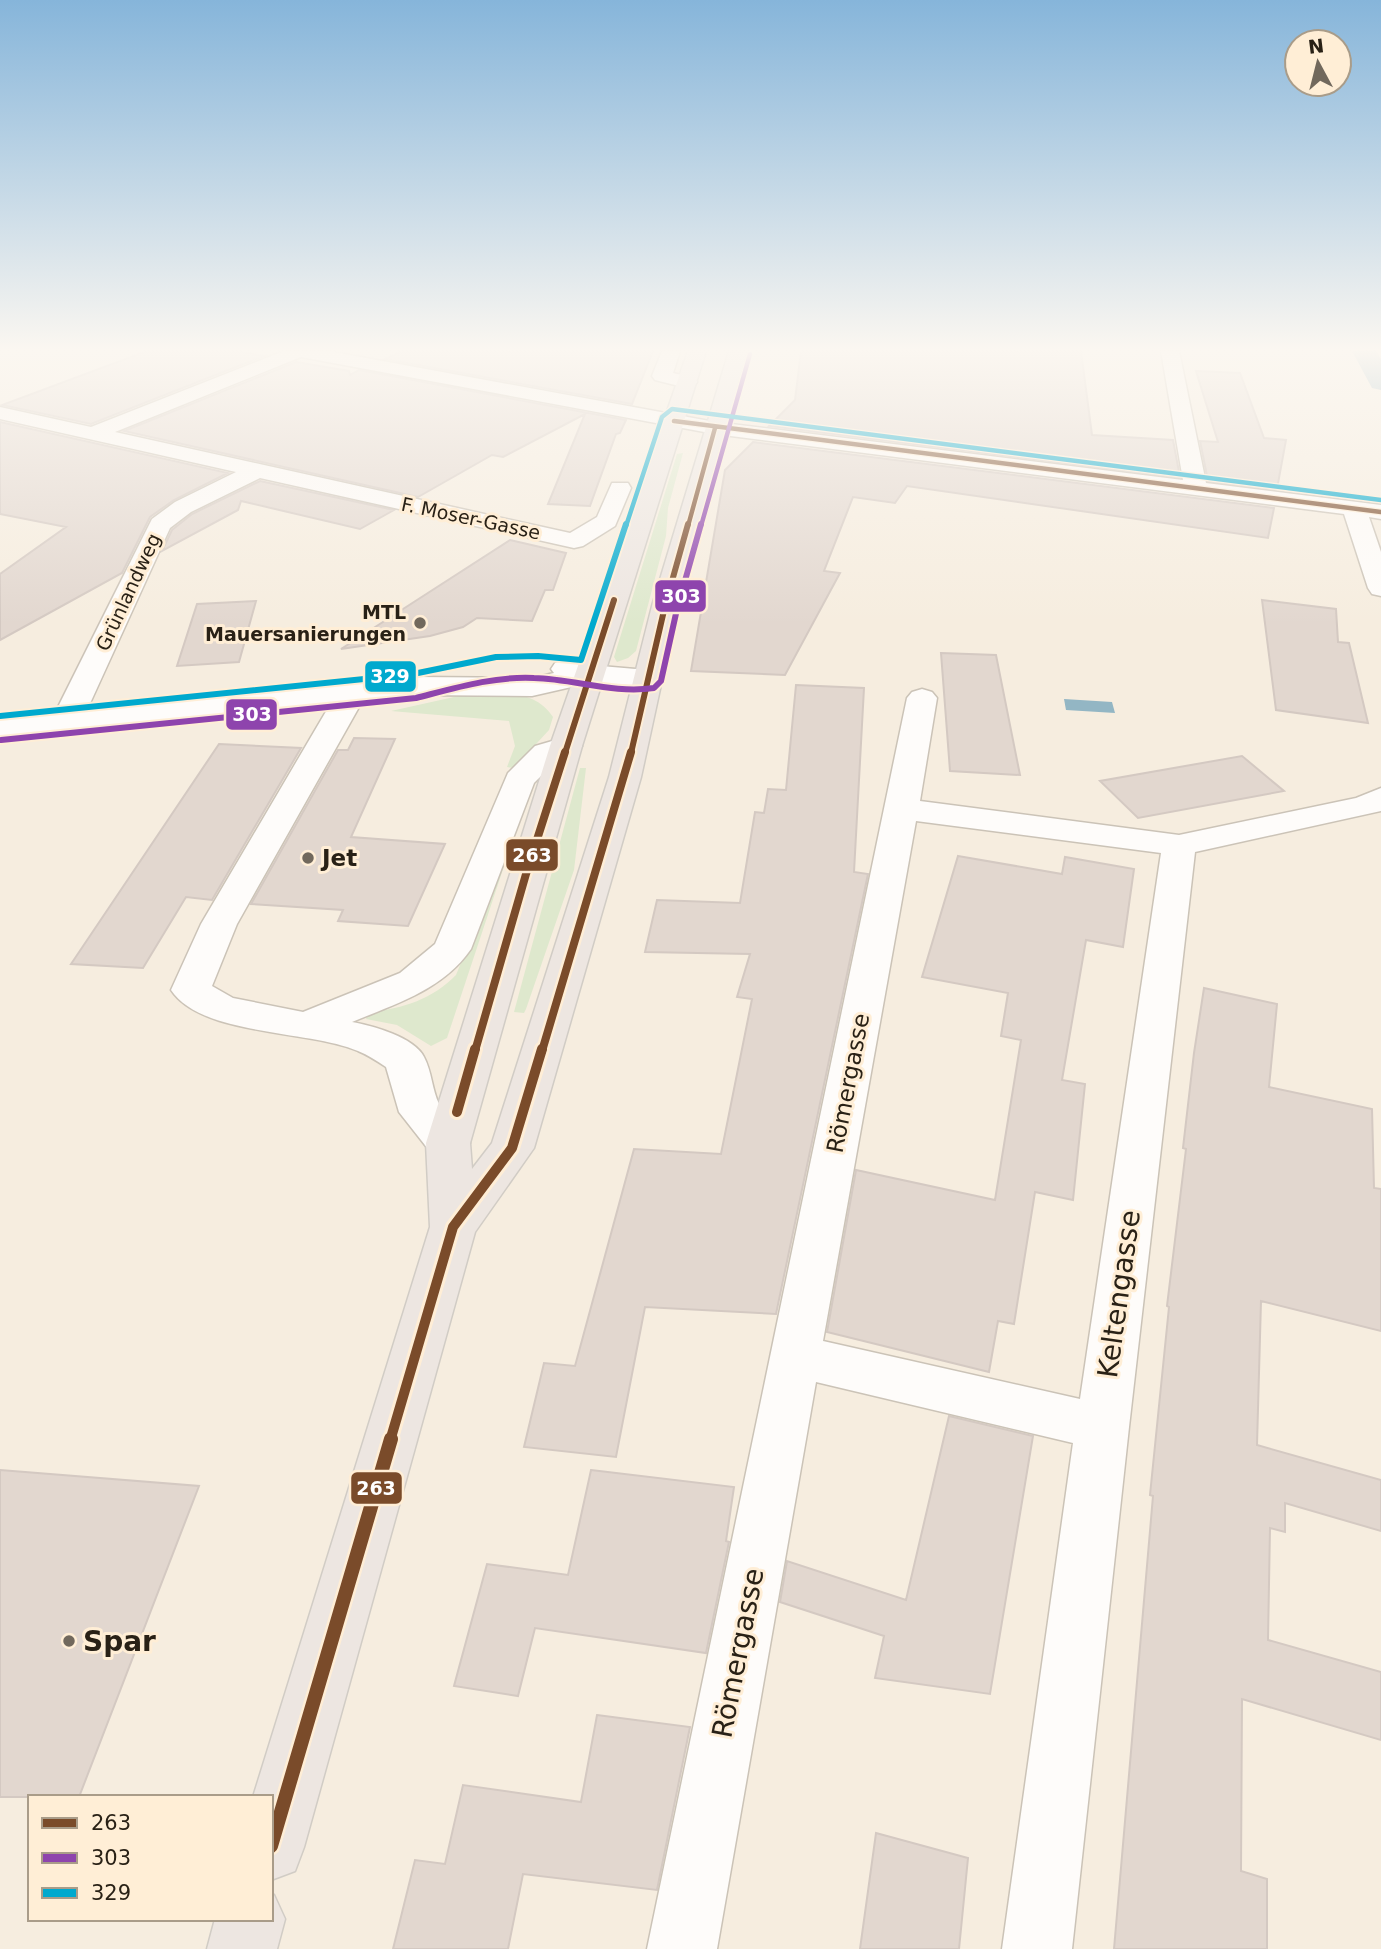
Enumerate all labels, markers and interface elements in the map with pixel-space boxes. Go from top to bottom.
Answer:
north arrow [1283,28,1353,98]
text: N [1307,34,1325,58]
street label: F. Moser-Gasse [399,493,543,543]
street label: Grünlandweg [91,530,165,654]
line badge: 303 [654,579,707,613]
text: 303 [661,585,701,607]
place label: MTL Mauersanierungen [205,601,406,645]
marker: MTL Mauersanierungen [412,615,428,631]
line badge: 329 [364,660,417,693]
text: 329 [370,665,410,687]
line badge: 303 [225,698,278,731]
text: 303 [232,703,272,725]
line badge: 263 [505,838,559,872]
text: 263 [512,844,552,866]
place label: Jet [320,845,357,871]
marker: Jet [300,850,316,866]
street label: Römergasse [822,1011,874,1155]
street label: Keltengasse [1091,1208,1147,1380]
line badge: 263 [350,1471,403,1505]
text: 263 [356,1477,396,1499]
street label: Römergasse [705,1565,771,1741]
place label: Spar [83,1625,156,1658]
marker: Spar [61,1633,77,1649]
legend [28,1795,273,1921]
text: 263 [91,1811,131,1835]
text: 303 [91,1846,131,1870]
text: 329 [91,1881,131,1905]

